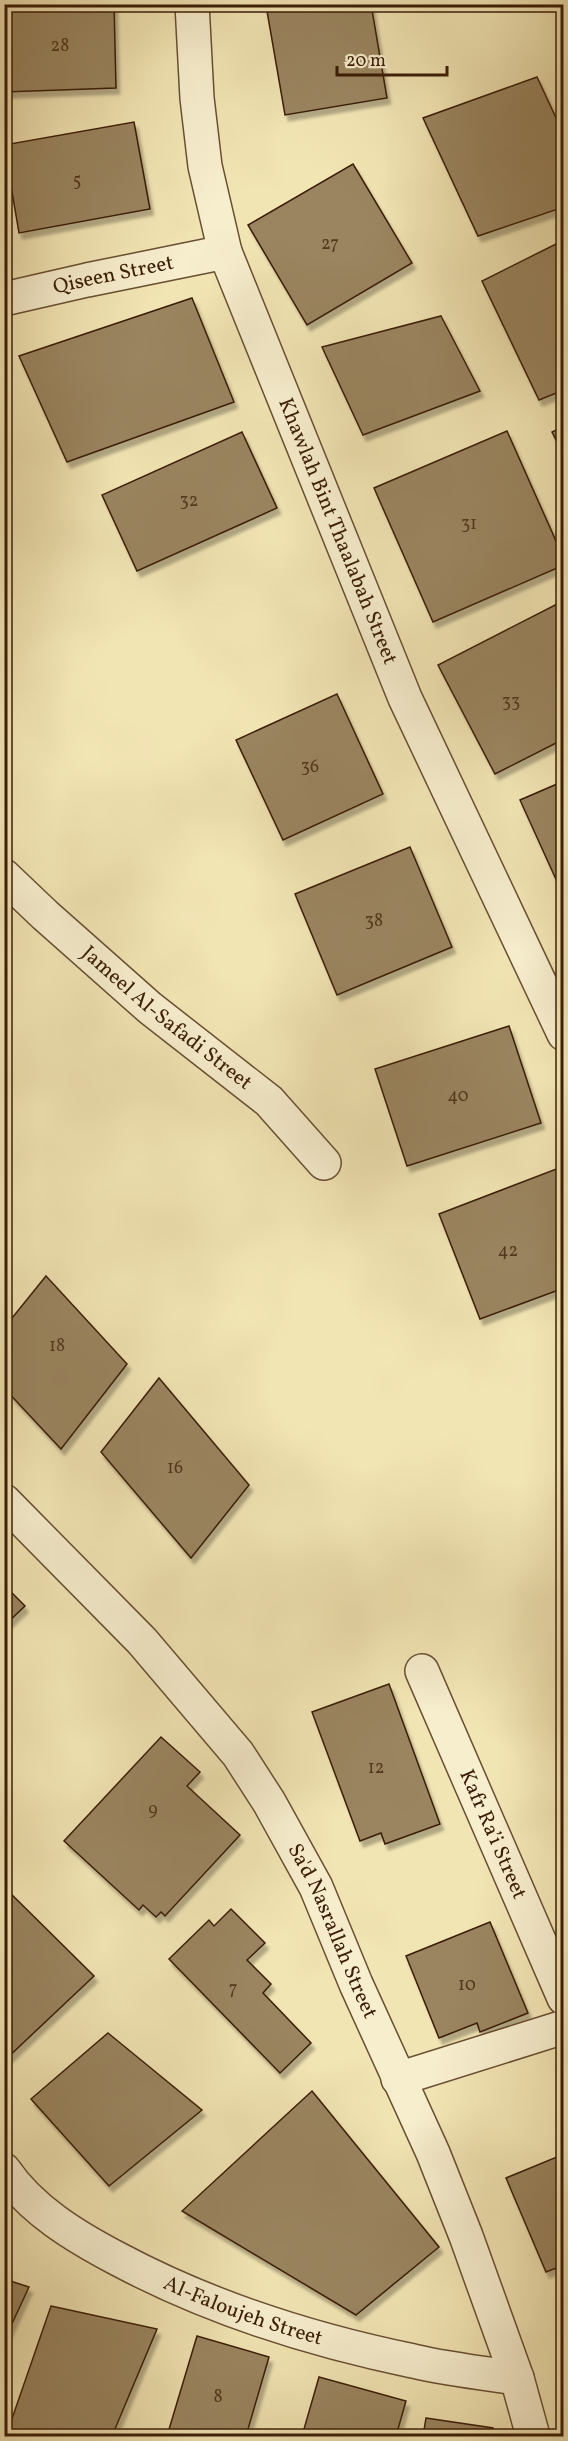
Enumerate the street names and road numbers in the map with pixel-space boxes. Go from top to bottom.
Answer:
street label: Qiseen Street [50,248,176,302]
street label: Khawlah Bint Thaalabah Street [271,394,404,669]
street label: Jameel Al-Safadi Street [75,939,258,1097]
street label: Kafr Ra’i Street [452,1765,534,1904]
street label: Sa'd Nasrallah Street [280,1838,384,2023]
street label: Al-Faloujeh Street [159,2269,326,2353]

